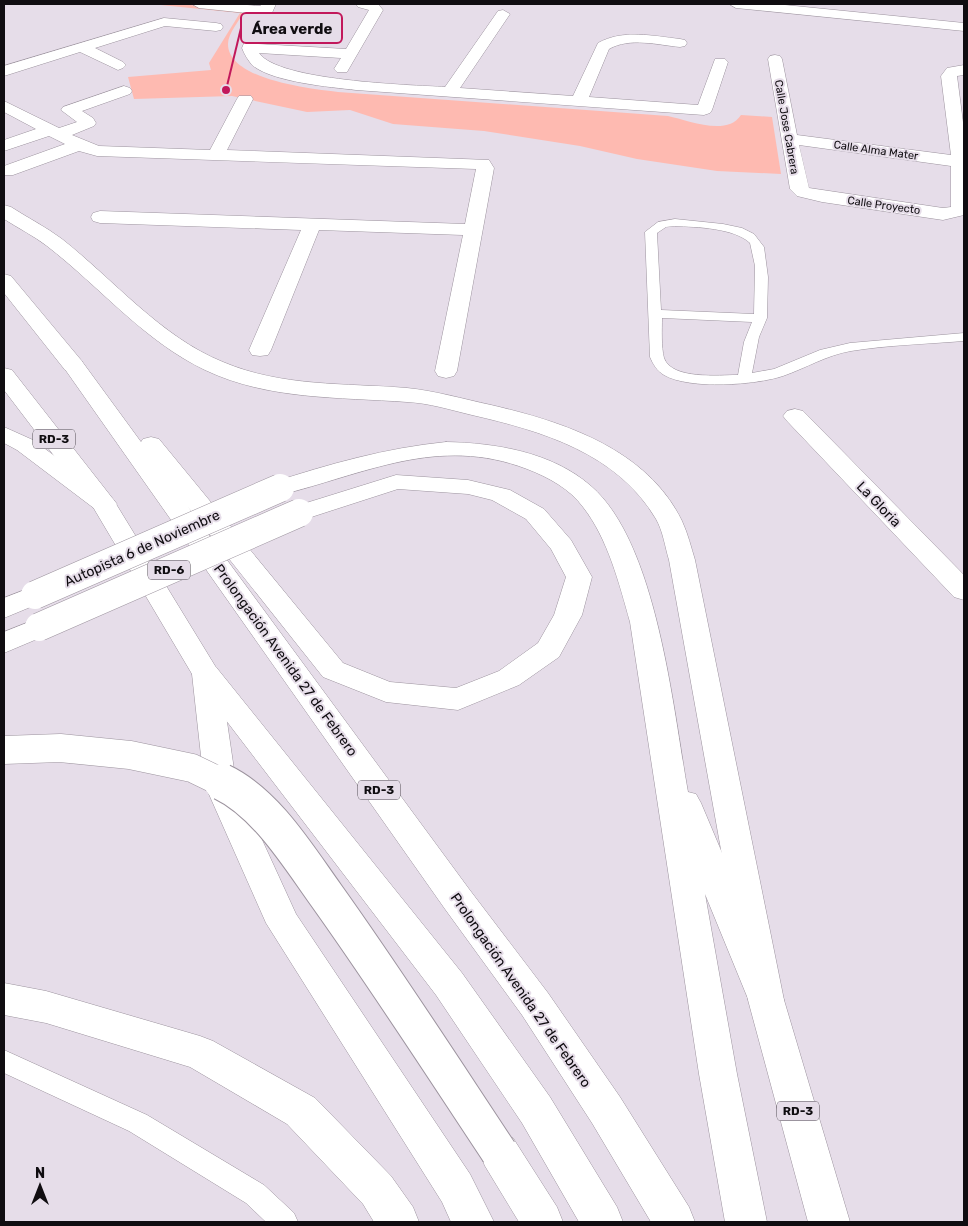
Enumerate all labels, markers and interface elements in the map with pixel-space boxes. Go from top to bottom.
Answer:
callout: Área verde [241,13,342,43]
text: Área verde [252,20,332,38]
street label: Calle Jose Cabrera [772,79,801,175]
street label: Calle Alma Mater [833,138,920,163]
street label: Calle Proyecto [847,194,921,217]
road number: RD-3 [33,429,75,448]
street label: La Gloria [853,478,904,531]
street label: Autopista 6 de Noviembre [62,506,223,590]
road number: RD-6 [148,560,190,580]
street label: Prolongación Avenida 27 de Febrero [210,561,361,760]
road number: RD-3 [358,780,400,800]
street label: Prolongación Avenida 27 de Febrero [447,890,594,1091]
road number: RD-3 [777,1102,819,1120]
north arrow [15,1161,65,1211]
text: N [35,1165,45,1182]

